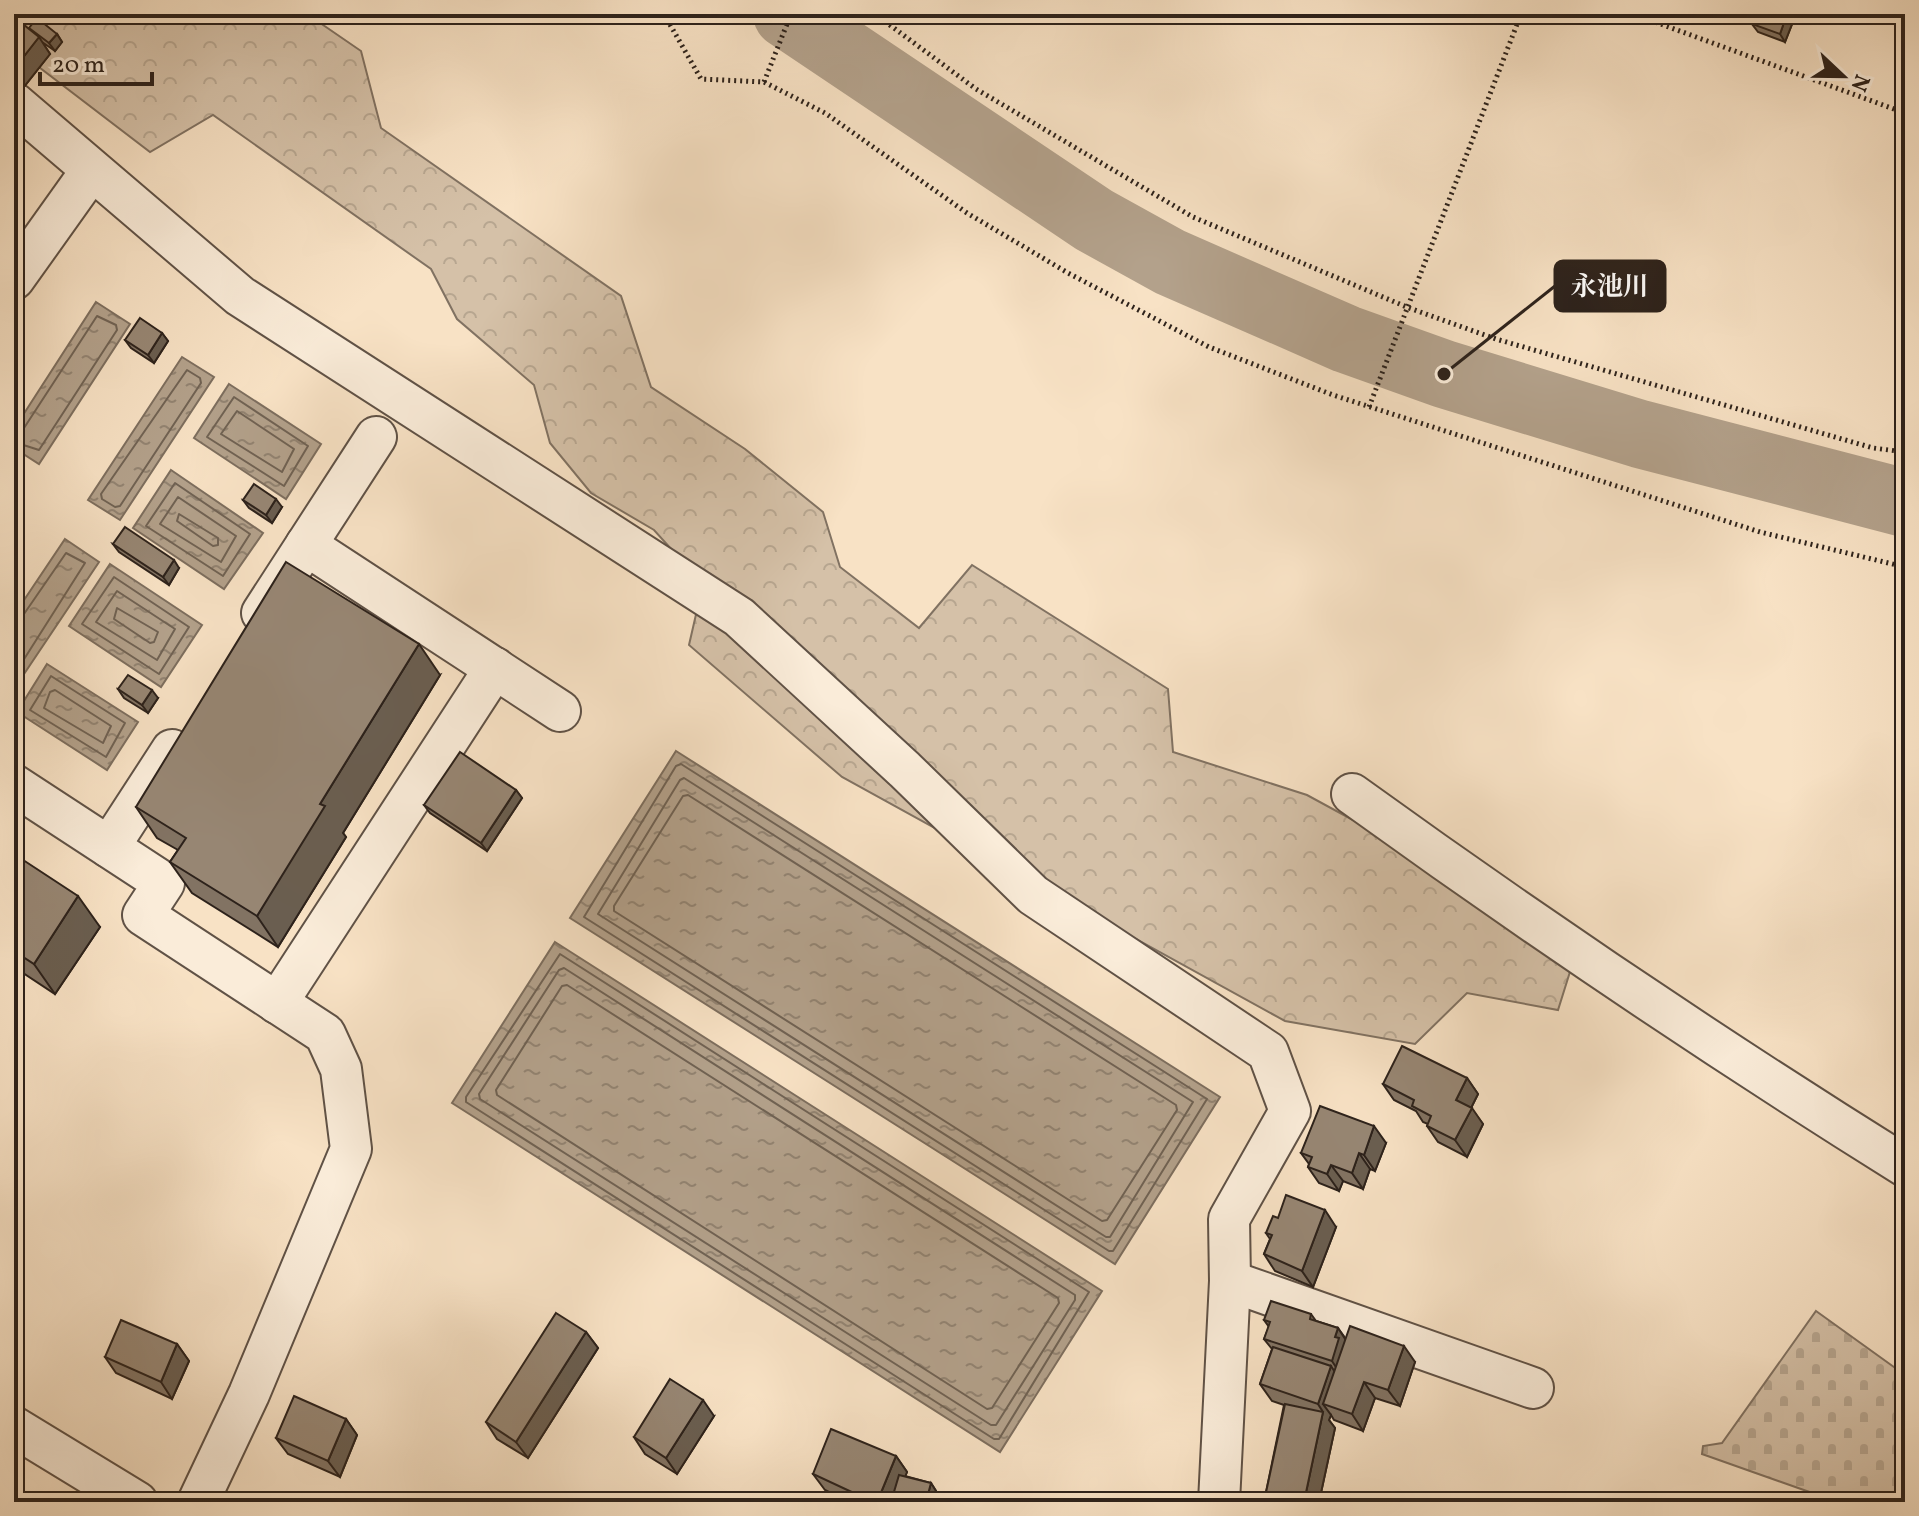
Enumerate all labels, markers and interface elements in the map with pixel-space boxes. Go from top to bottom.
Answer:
scale bar [40,36,152,86]
north arrow [1803,36,1883,116]
text: 20 m [52,49,105,83]
text: N [1842,69,1877,96]
callout: 永池川 [1555,261,1665,311]
text: 永池川 [1571,270,1649,306]

